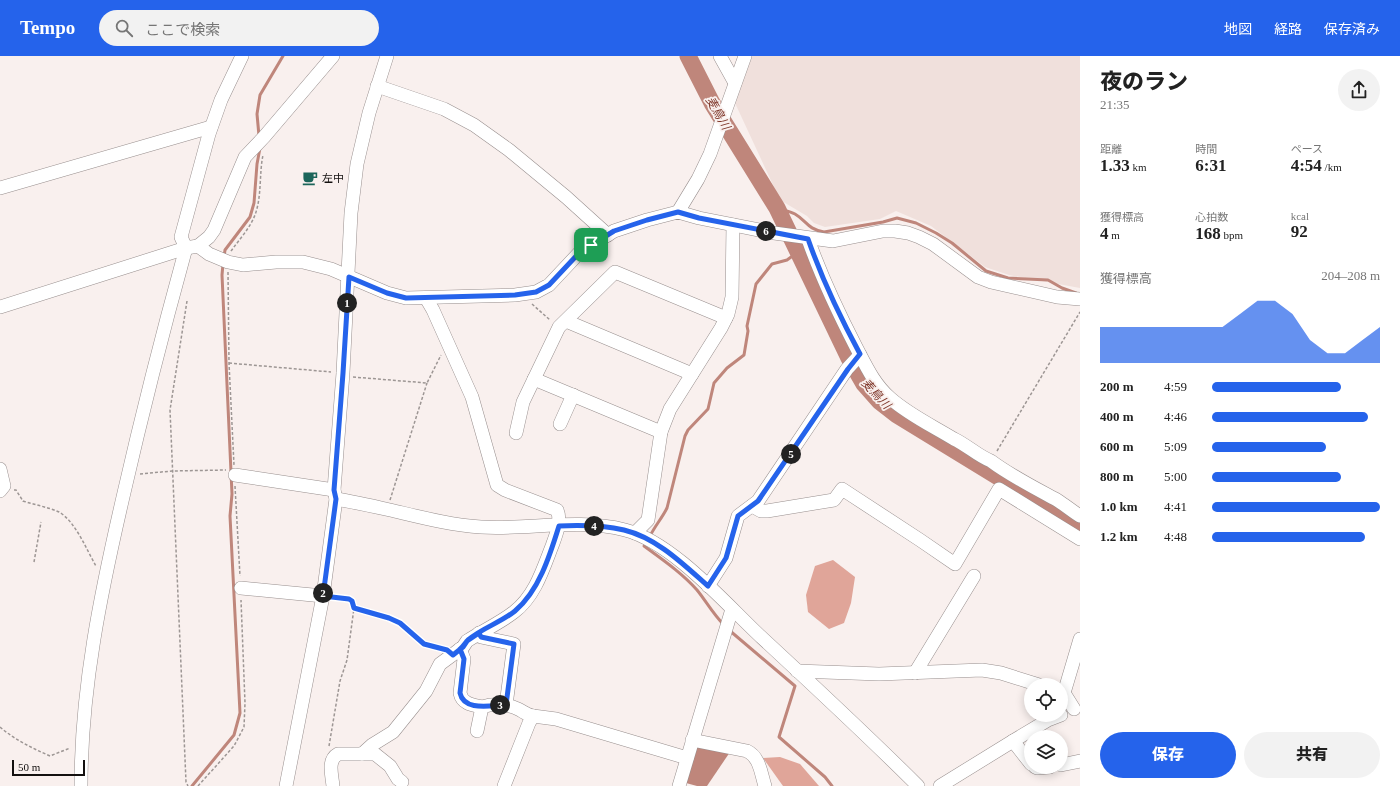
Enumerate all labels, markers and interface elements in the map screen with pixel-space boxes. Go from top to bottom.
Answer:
search box [99,10,379,46]
text: Tempo [20,17,75,38]
icon: search [113,17,135,39]
text: ここで検索 [145,22,220,38]
text: 地図 [1224,22,1252,37]
text: 経路 [1274,22,1302,37]
text: 保存済み [1324,22,1380,37]
text: 夜のラン [1100,69,1188,94]
button: share [1338,69,1380,111]
water label: 麦鳥川 [703,94,734,134]
text: 21:35 [1100,97,1130,112]
text: 距離 [1100,143,1122,155]
text: 時間 [1195,143,1217,155]
text: ペース [1291,143,1323,155]
text: 1.33 [1100,156,1130,175]
text: 6:31 [1195,156,1227,175]
text: 4:54 [1291,156,1322,175]
text: km [1130,161,1147,173]
text: /km [1322,161,1342,173]
cafe icon: 左中 [301,169,319,187]
place label: 左中 [322,172,344,184]
text: kcal [1291,210,1309,222]
text: 獲得標高 [1100,211,1144,223]
text: 心拍数 [1195,211,1228,223]
pin: 6 [756,221,776,241]
text: 92 [1291,222,1308,241]
text: 4 [1100,224,1109,243]
text: 168 [1195,224,1221,243]
text: 6 [763,225,769,237]
pin [574,228,608,262]
text: m [1109,229,1120,241]
text: bpm [1221,229,1243,241]
icon: arrive [580,234,602,256]
text: 204–208 m [1321,268,1380,283]
text: 獲得標高 [1100,271,1152,286]
pin: 1 [337,293,357,313]
text: 1 [344,297,350,309]
water label: 麦鳥川 [859,376,895,413]
text: 200 m [1100,379,1134,394]
text: 4:59 [1164,379,1187,394]
text: 400 m [1100,409,1134,424]
text: 4:46 [1164,409,1187,424]
text: 600 m [1100,439,1134,454]
text: 5:09 [1164,439,1187,454]
pin: 5 [781,444,801,464]
text: 5 [788,448,794,460]
text: 800 m [1100,469,1134,484]
text: 5:00 [1164,469,1187,484]
text: 1.0 km [1100,499,1138,514]
text: 4:41 [1164,499,1187,514]
pin: 4 [584,516,604,536]
text: 4 [591,520,597,532]
text: 1.2 km [1100,529,1138,544]
text: 4:48 [1164,529,1187,544]
pin: 2 [313,583,333,603]
text: 2 [320,587,326,599]
map controls [1024,678,1068,774]
button: locate [1024,678,1068,722]
pin: 3 [490,695,510,715]
text: 3 [497,699,503,711]
button: layers [1024,730,1068,774]
button: 保存 [1100,732,1236,778]
button: 共有 [1244,732,1380,778]
scale bar [12,758,85,777]
text: 50 m [18,761,40,773]

